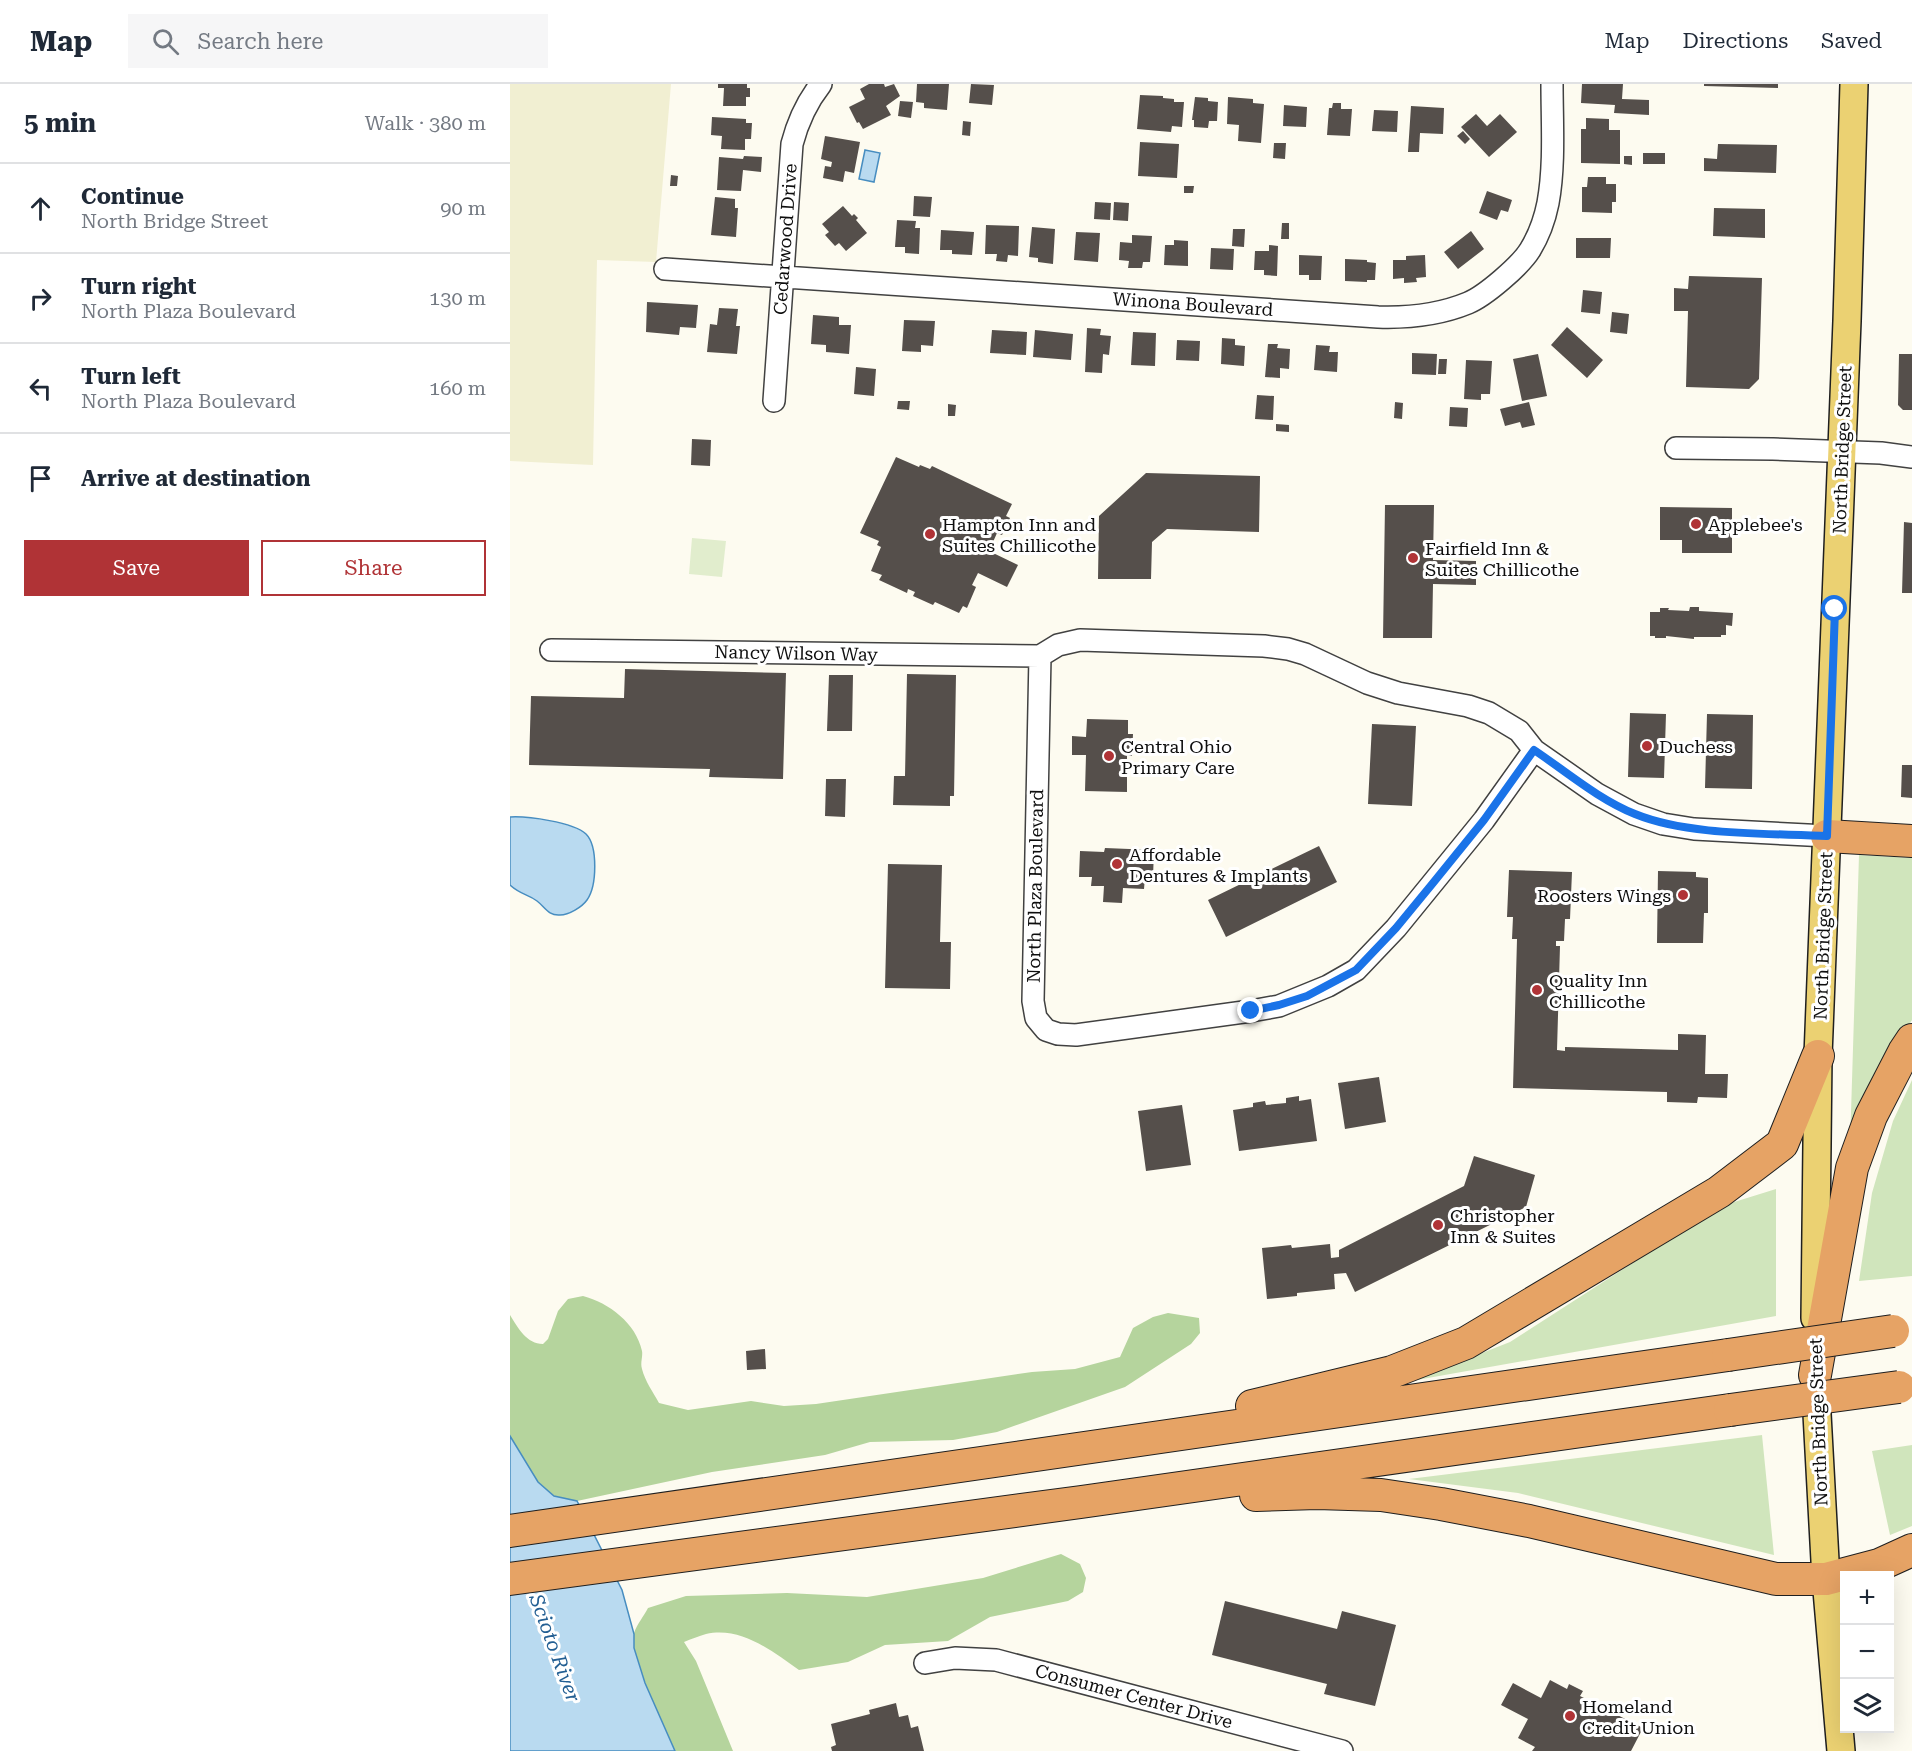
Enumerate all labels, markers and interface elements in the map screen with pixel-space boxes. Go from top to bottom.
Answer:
search box [128,14,548,68]
text: Map [30,25,92,58]
icon: search [149,25,182,58]
text: Search here [197,29,323,54]
text: Map [1605,29,1649,53]
text: Directions [1682,29,1788,53]
text: Saved [1821,29,1882,53]
text: 5 min [24,108,96,138]
text: Walk · 380 m [365,111,486,135]
street label: Cedarwood Drive [769,162,801,315]
text: Continue [81,184,184,209]
icon: ahead [24,192,57,225]
text: 90 m [440,196,486,220]
text: North Bridge Street [81,209,268,233]
text: Turn right [81,274,196,299]
icon: right [24,282,57,315]
text: 130 m [429,286,486,310]
street label: Winona Boulevard [1112,288,1274,320]
text: North Plaza Boulevard [81,299,296,323]
text: Turn left [81,364,181,389]
street label: North Bridge Street [1829,365,1855,535]
icon: left [24,372,57,405]
text: 160 m [429,376,486,400]
text: North Plaza Boulevard [81,389,296,413]
icon: arrive [24,462,57,495]
text: Arrive at destination [81,466,310,491]
place label: Hampton Inn and Suites Chillicothe [942,514,1096,556]
place label: Applebee's [1708,514,1803,535]
marker: Applebee's [1689,517,1703,531]
marker: Hampton Inn and Suites Chillicothe [923,527,937,541]
place label: Fairfield Inn & Suites Chillicothe [1425,538,1579,580]
button: Save [24,540,249,596]
button: Share [261,540,486,596]
marker: Fairfield Inn & Suites Chillicothe [1406,551,1420,565]
route start [1821,595,1847,621]
street label: Nancy Wilson Way [714,641,878,665]
place label: Central Ohio Primary Care [1121,736,1235,778]
place label: Duchess [1659,736,1733,757]
marker: Duchess [1640,739,1654,753]
marker: Central Ohio Primary Care [1102,749,1116,763]
street label: North Plaza Boulevard [1023,789,1047,983]
place label: Affordable Dentures & Implants [1129,844,1308,886]
street label: North Bridge Street [1810,851,1836,1021]
marker: Affordable Dentures & Implants [1110,857,1124,871]
place label: Roosters Wings [1537,885,1671,906]
marker: Roosters Wings [1676,888,1690,902]
place label: Quality Inn Chillicothe [1549,970,1648,1012]
marker: Quality Inn Chillicothe [1530,983,1544,997]
route end [1237,997,1263,1023]
place label: Christopher Inn & Suites [1450,1205,1556,1247]
marker: Christopher Inn & Suites [1431,1218,1445,1232]
street label: North Bridge Street [1805,1337,1831,1507]
map controls [1840,1571,1894,1733]
button: + [1840,1571,1894,1625]
water label: Scioto River [524,1590,586,1706]
button: − [1840,1625,1894,1679]
street label: Consumer Center Drive [1033,1660,1235,1733]
button: layers [1840,1679,1894,1733]
place label: Homeland Credit Union [1582,1696,1695,1738]
marker: Homeland Credit Union [1563,1709,1577,1723]

